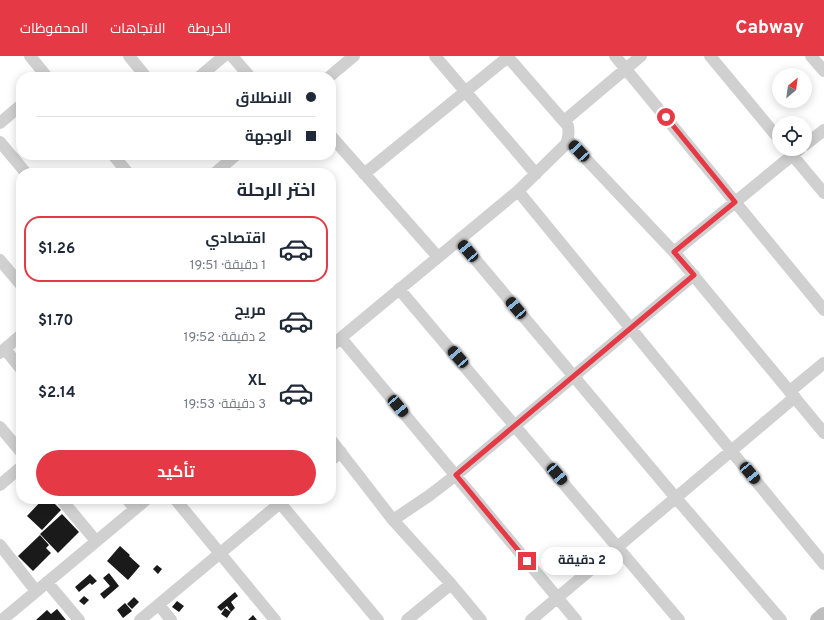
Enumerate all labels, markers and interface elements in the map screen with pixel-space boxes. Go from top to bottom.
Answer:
text: Cabway [735,16,804,40]
text: المحفوظات [20,21,88,38]
text: الاتجاهات [110,21,166,38]
text: الخريطة [188,21,231,38]
north arrow [772,68,812,108]
map controls [772,68,812,156]
text: الانطلاق [236,90,292,109]
route start [657,108,675,126]
button: locate [772,116,812,156]
text: الوجهة [245,128,292,147]
car [566,138,592,164]
text: اختر الرحلة [237,180,316,203]
text: اقتصادي [206,230,266,249]
icon: car [278,231,314,267]
car [456,238,480,264]
text: $1.26 [38,240,75,259]
text: 1 دقيقة · 19:51 [190,258,266,274]
car [504,295,528,321]
text: مريح [234,302,266,321]
icon: car [278,303,314,339]
text: $1.70 [38,312,73,331]
text: 2 دقيقة · 19:52 [184,330,266,346]
car [446,344,470,370]
text: XL [248,372,266,391]
icon: car [278,375,314,411]
text: $2.14 [38,384,76,403]
car [386,393,410,419]
text: 3 دقيقة · 19:53 [184,397,266,413]
button: تأكيد [36,450,316,496]
car [738,460,762,486]
car [545,461,569,487]
callout: 2 دقيقة [541,547,623,575]
route end [518,552,536,570]
text: 2 دقيقة [558,553,606,569]

